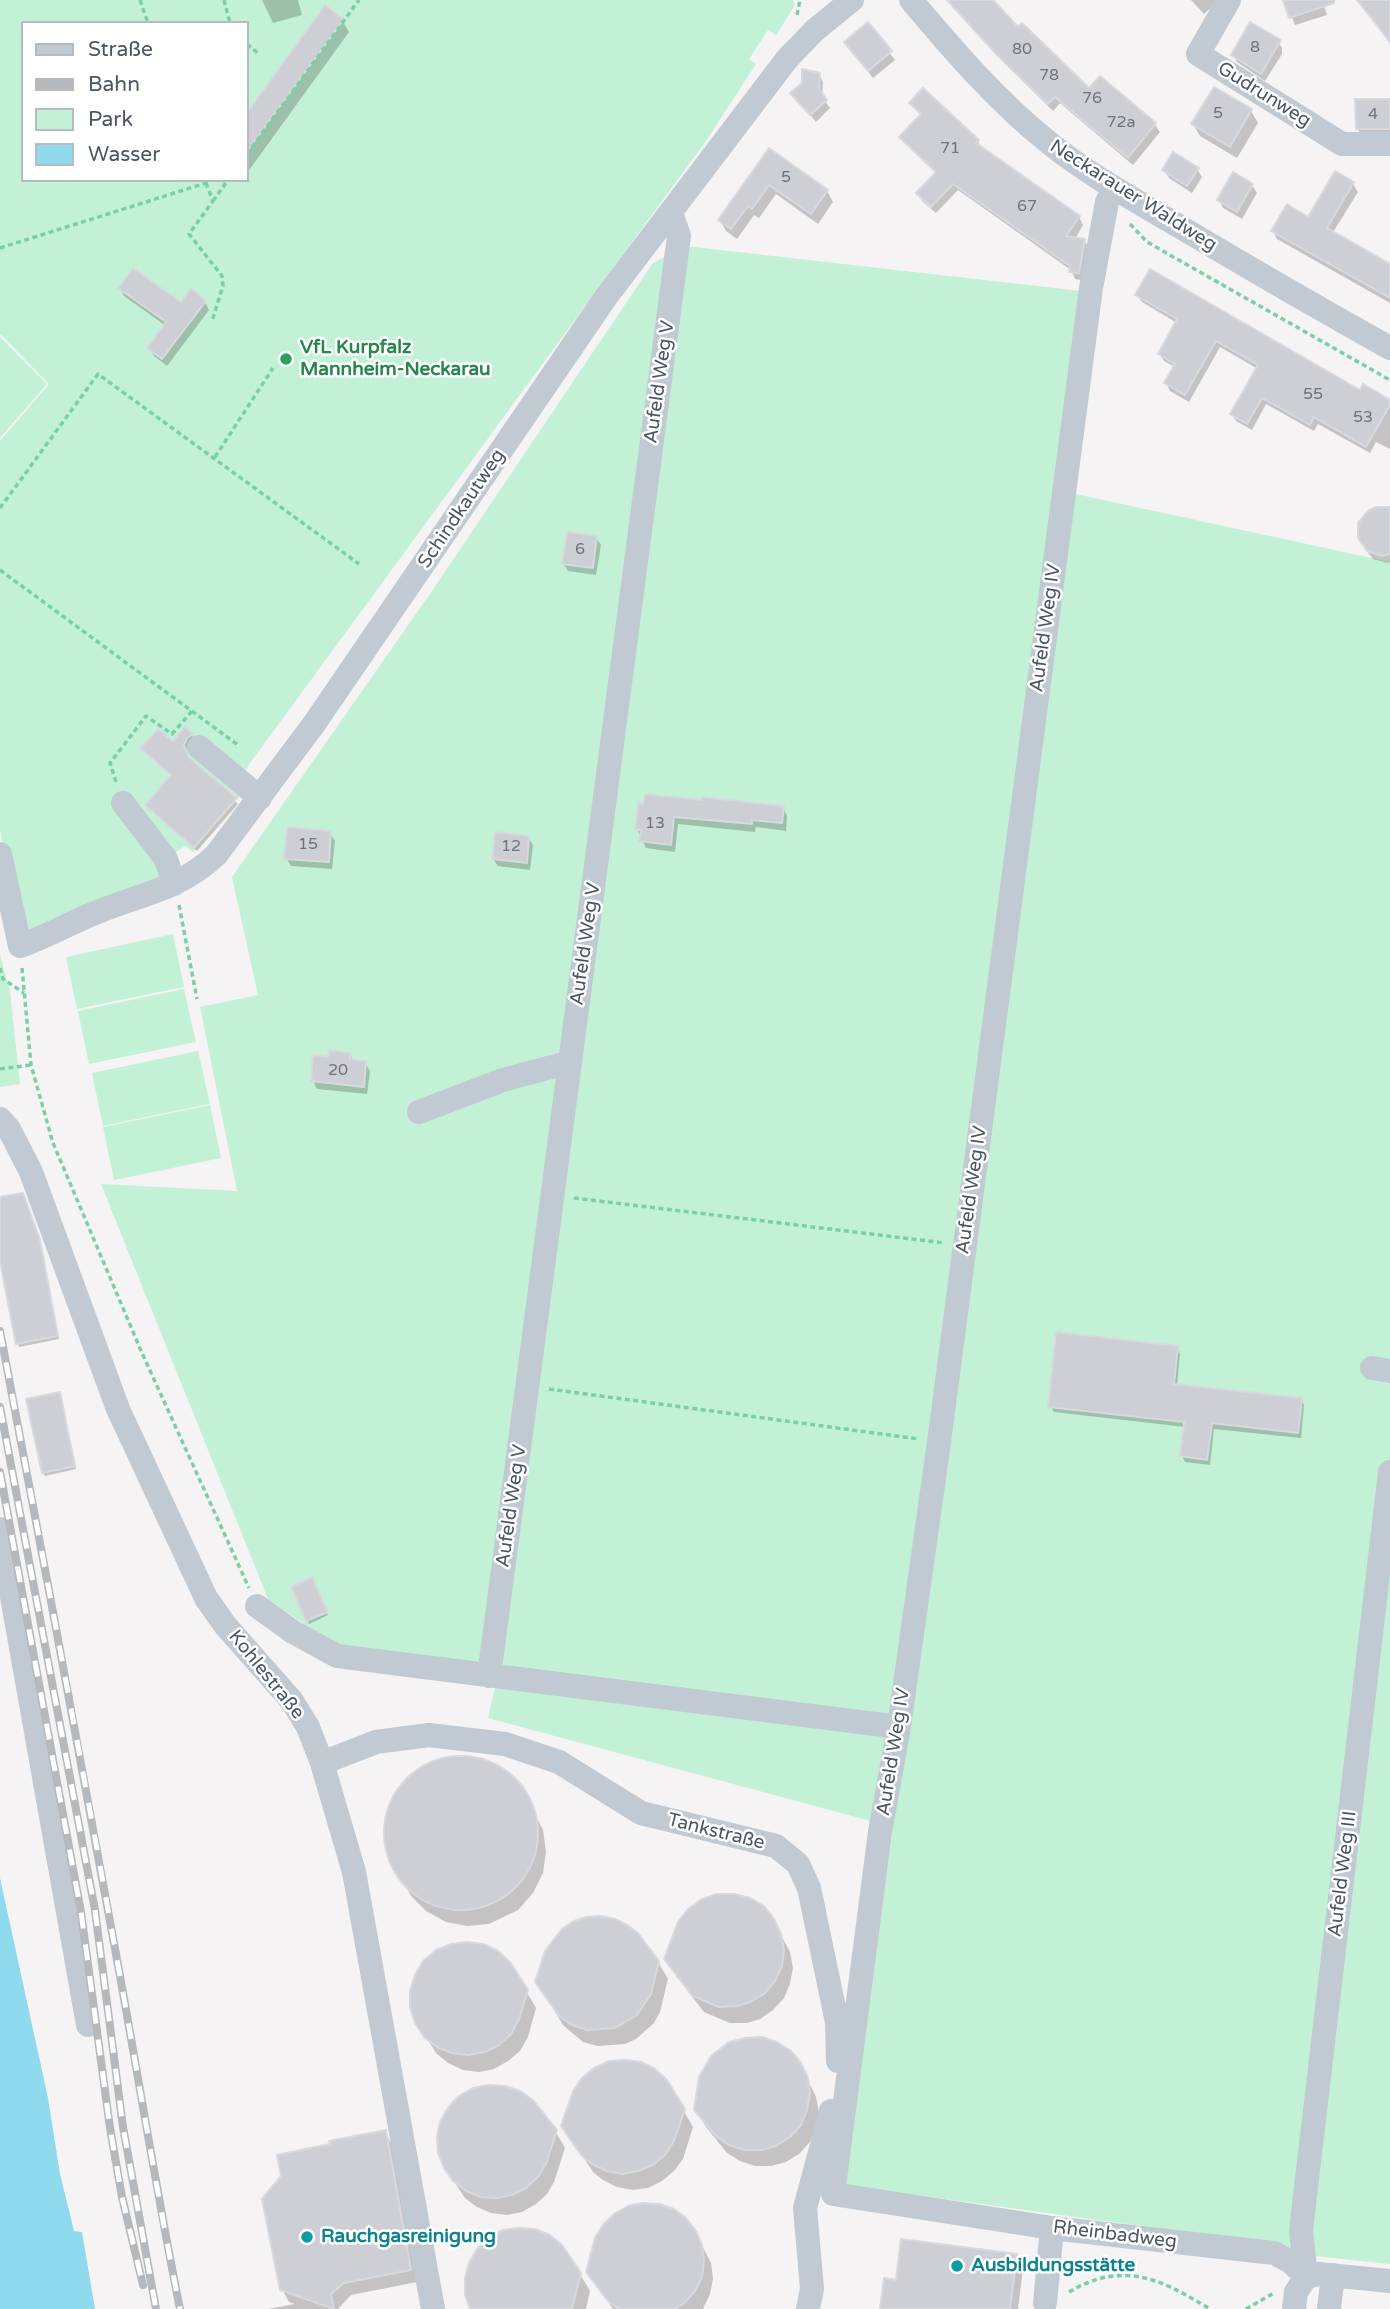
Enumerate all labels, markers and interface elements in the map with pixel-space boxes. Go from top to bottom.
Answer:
legend [21,21,248,182]
text: Straße [88,37,153,62]
house number: 8 [1250,38,1260,58]
house number: 80 [1012,40,1032,60]
street label: Gudrunweg [1213,57,1315,133]
house number: 78 [1039,66,1059,86]
text: Bahn [88,72,140,97]
house number: 76 [1082,89,1102,109]
house number: 5 [1213,104,1223,124]
house number: 4 [1368,105,1378,125]
text: Park [88,107,133,132]
house number: 72a [1106,113,1136,133]
street label: Neckarauer Waldweg [1045,135,1221,257]
house number: 71 [940,139,960,159]
text: Wasser [88,142,160,167]
house number: 5 [781,168,791,188]
house number: 67 [1017,197,1037,217]
street label: Aufeld Weg V [640,319,680,445]
place label: VfL Kurpfalz Mannheim-Neckarau [300,337,491,381]
marker: VfL Kurpfalz Mannheim-Neckarau [278,351,294,367]
house number: 55 [1303,385,1323,405]
house number: 53 [1353,408,1373,428]
street label: Schindkautweg [414,445,510,573]
house number: 6 [575,540,585,560]
street label: Aufeld Weg IV [1026,562,1066,694]
house number: 13 [645,814,665,834]
house number: 15 [298,835,318,855]
house number: 12 [501,837,521,857]
street label: Aufeld Weg V [566,881,606,1007]
house number: 20 [328,1061,348,1081]
street label: Aufeld Weg IV [952,1124,992,1256]
street label: Aufeld Weg V [492,1443,532,1569]
street label: Kohlestraße [223,1626,309,1724]
street label: Aufeld Weg IV [873,1686,915,1818]
street label: Tankstraße [665,1809,767,1855]
street label: Aufeld Weg III [1324,1810,1362,1938]
street label: Rheinbadweg [1052,2216,1178,2254]
place label: Rauchgasreinigung [321,2226,496,2248]
marker: Rauchgasreinigung [299,2229,315,2245]
place label: Ausbildungsstätte [971,2255,1135,2277]
marker: Ausbildungsstätte [949,2258,965,2274]

